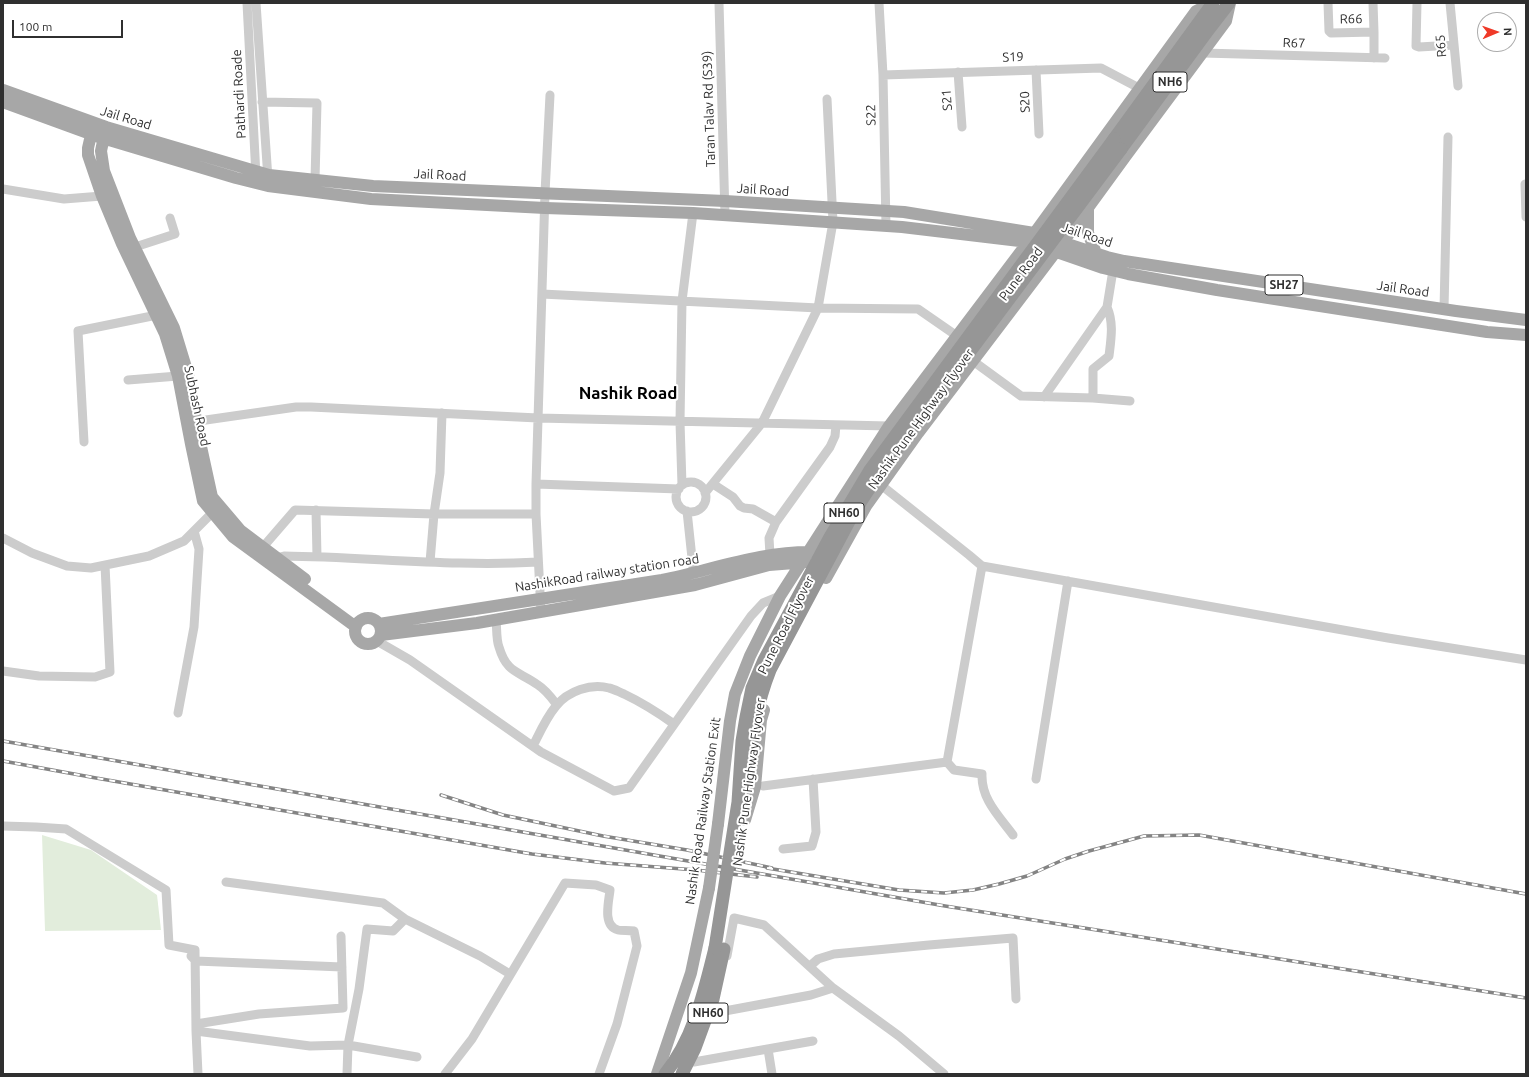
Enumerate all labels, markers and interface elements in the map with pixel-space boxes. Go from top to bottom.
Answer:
street label: R66 [1339,11,1363,27]
scale bar [14,12,125,38]
north arrow [1477,12,1517,52]
text: 100 m [19,20,52,33]
text: N [1502,27,1514,36]
street label: R65 [1432,34,1450,58]
street label: R67 [1282,35,1306,51]
street label: Pathardi Roade [229,49,249,139]
street label: S19 [1002,49,1024,65]
street label: Taran Talav Rd (S39) [699,51,719,167]
road number: NH6 [1153,72,1187,92]
street label: S21 [938,89,956,111]
street label: S20 [1017,91,1033,113]
street label: Jail Road [99,103,153,133]
street label: S22 [863,104,879,126]
street label: Jail Road [413,166,467,184]
street label: Jail Road [736,180,790,200]
street label: Jail Road [1060,219,1114,251]
street label: Pune Road [996,244,1046,304]
road number: SH27 [1265,275,1303,295]
street label: Jail Road [1376,278,1430,300]
street label: Nashik Pune Highway Flyover [865,346,977,492]
street label: Subhash Road [181,364,213,448]
district label: Nashik Road [579,383,677,403]
road number: NH60 [824,503,864,523]
street label: NashikRoad railway station road [514,551,700,595]
street label: Pune Road Flyover [754,573,818,677]
street label: Nashik Pune Highway Flyover [729,697,769,867]
street label: Nashik Road Railway Station Exit [682,716,724,906]
road number: NH60 [688,1003,728,1023]

